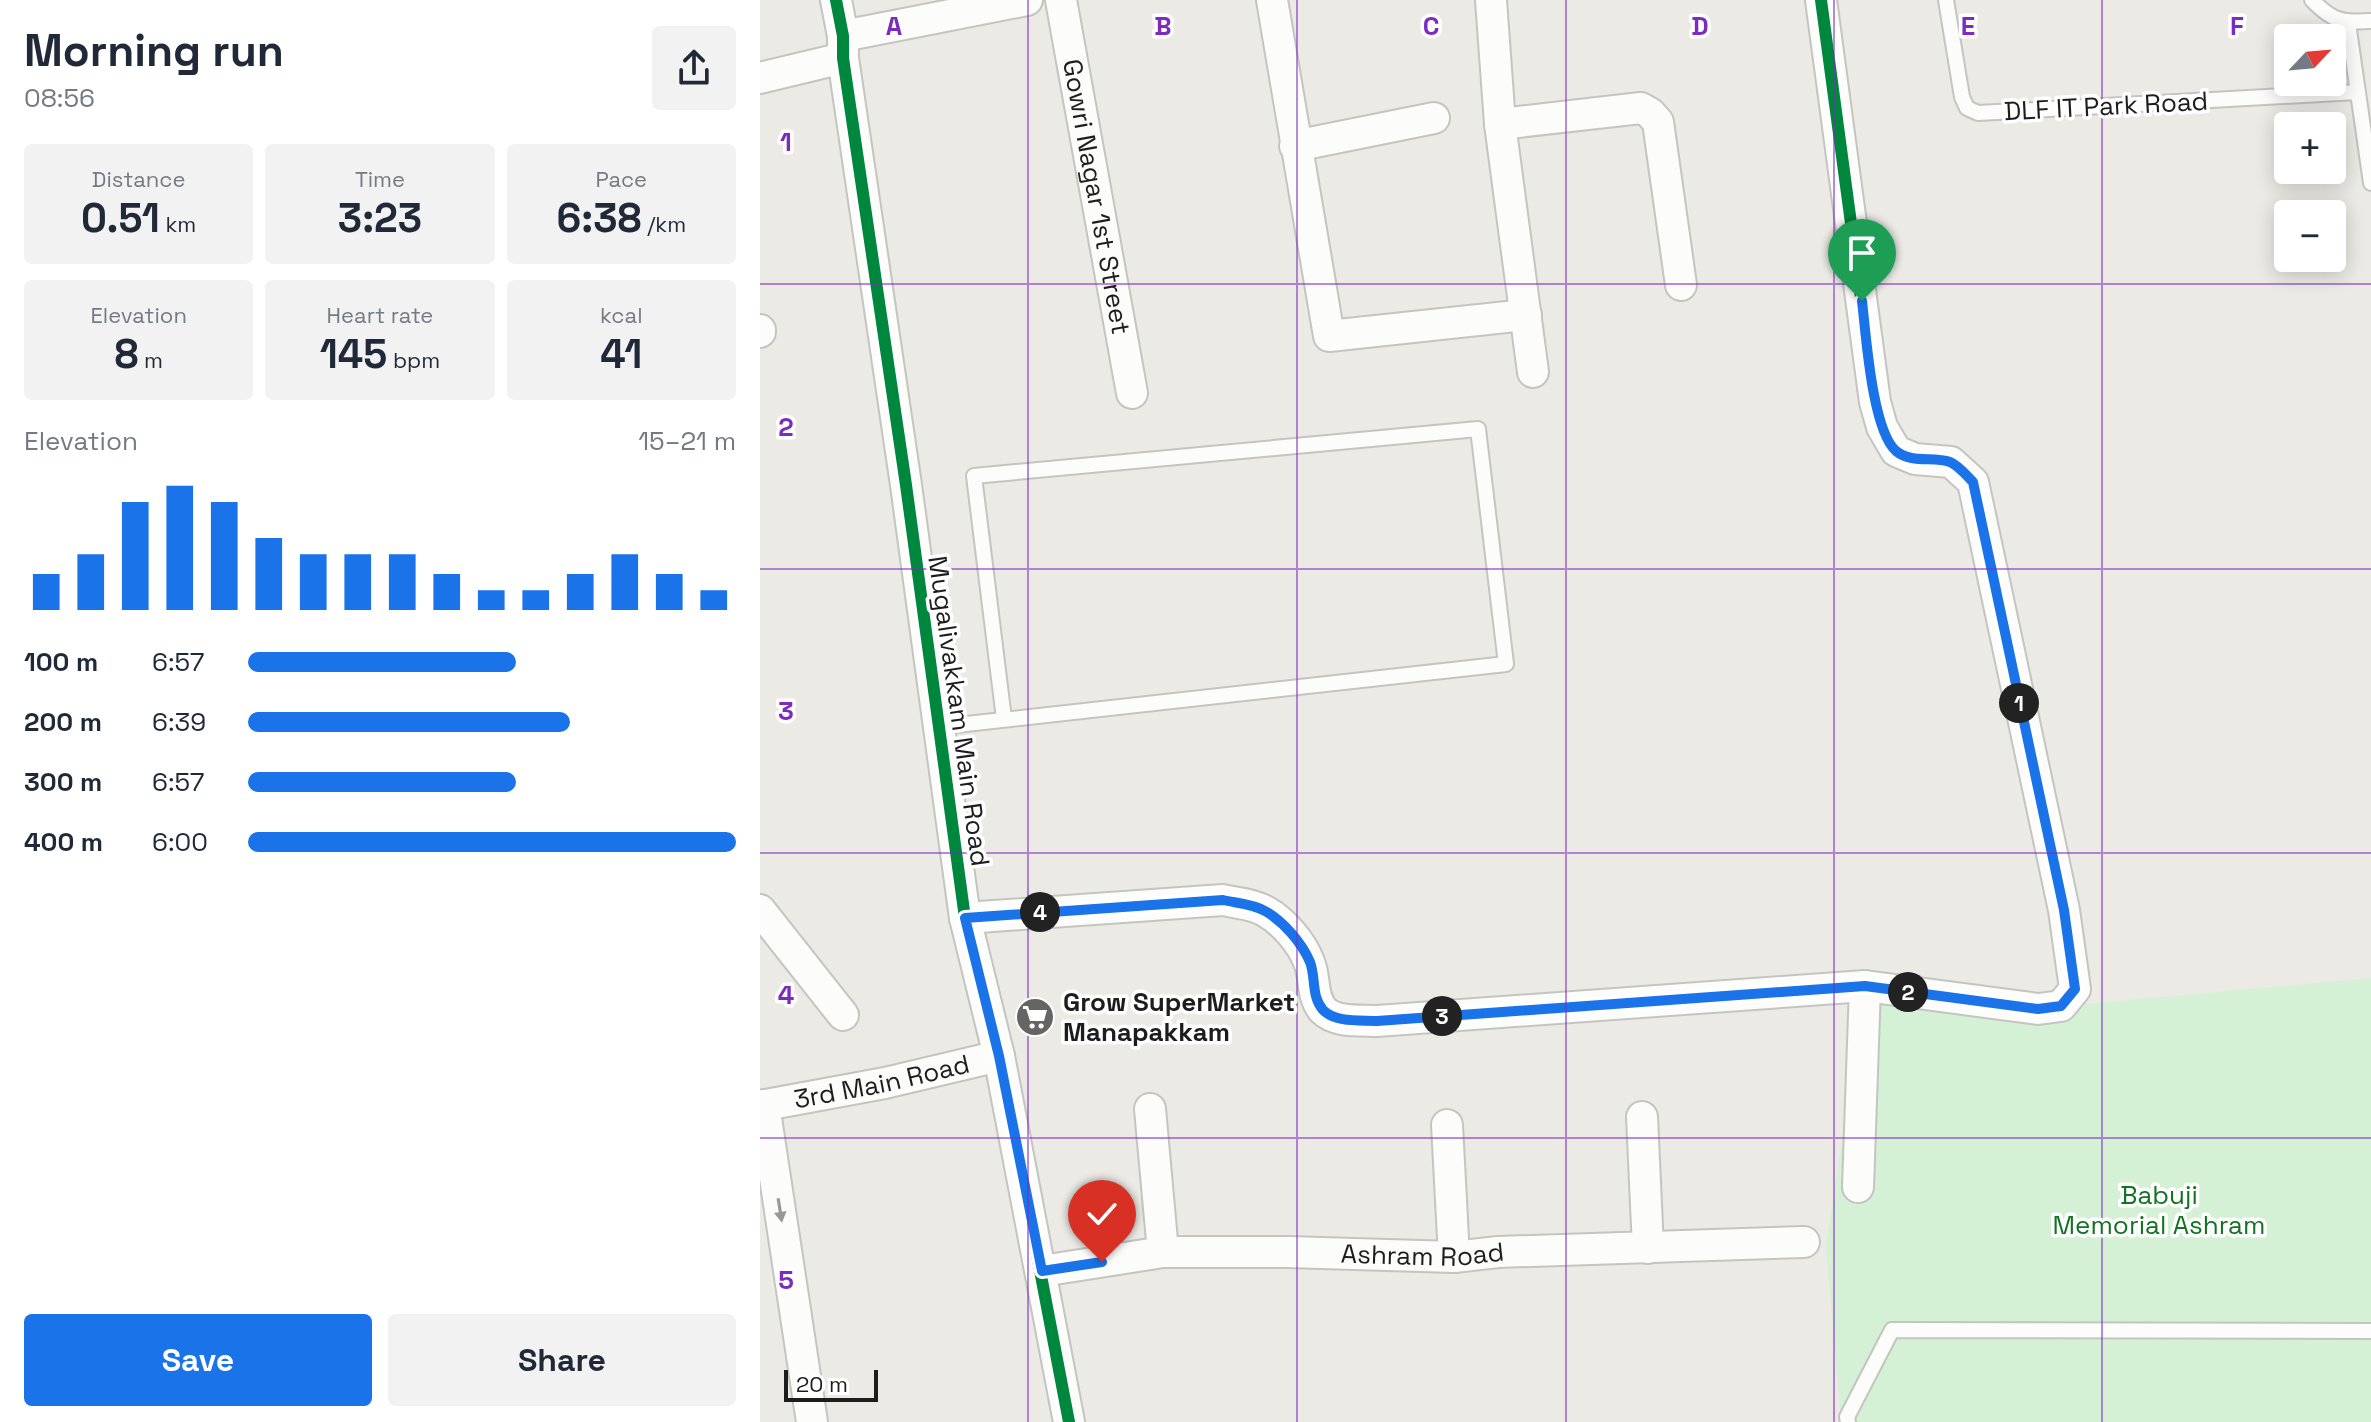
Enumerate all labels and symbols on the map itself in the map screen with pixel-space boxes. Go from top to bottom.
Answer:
text: A [886,9,903,43]
text: B [1154,9,1172,43]
text: C [1423,9,1439,43]
text: D [1691,9,1709,43]
text: E [1961,9,1975,43]
text: F [2230,9,2244,43]
north arrow [2274,24,2346,96]
street label: Gowri Nagar 1st Street [1055,56,1138,337]
street label: DLF IT Park Road [2003,84,2209,128]
text: 1 [780,125,792,159]
pin [1828,219,1896,301]
text: 2 [778,410,794,444]
street label: Mugalivakkam Main Road [920,554,998,868]
pin: 1 [1999,683,2039,723]
text: 3 [778,694,794,728]
pin: 4 [1020,892,1060,932]
pin: 2 [1888,972,1928,1012]
text: 4 [778,978,794,1012]
place label: Grow SuperMarket Manapakkam [1063,985,1295,1049]
supermarket icon: Grow SuperMarket Manapakkam [1014,996,1056,1038]
pin: 3 [1422,996,1462,1036]
street label: 3rd Main Road [791,1047,973,1116]
park label: Babuji Memorial Ashram [2053,1178,2265,1242]
pin [1068,1180,1136,1262]
one-way arrow [774,1198,787,1223]
street label: Ashram Road [1340,1234,1506,1274]
text: 5 [778,1263,794,1297]
scale bar [784,1366,878,1402]

